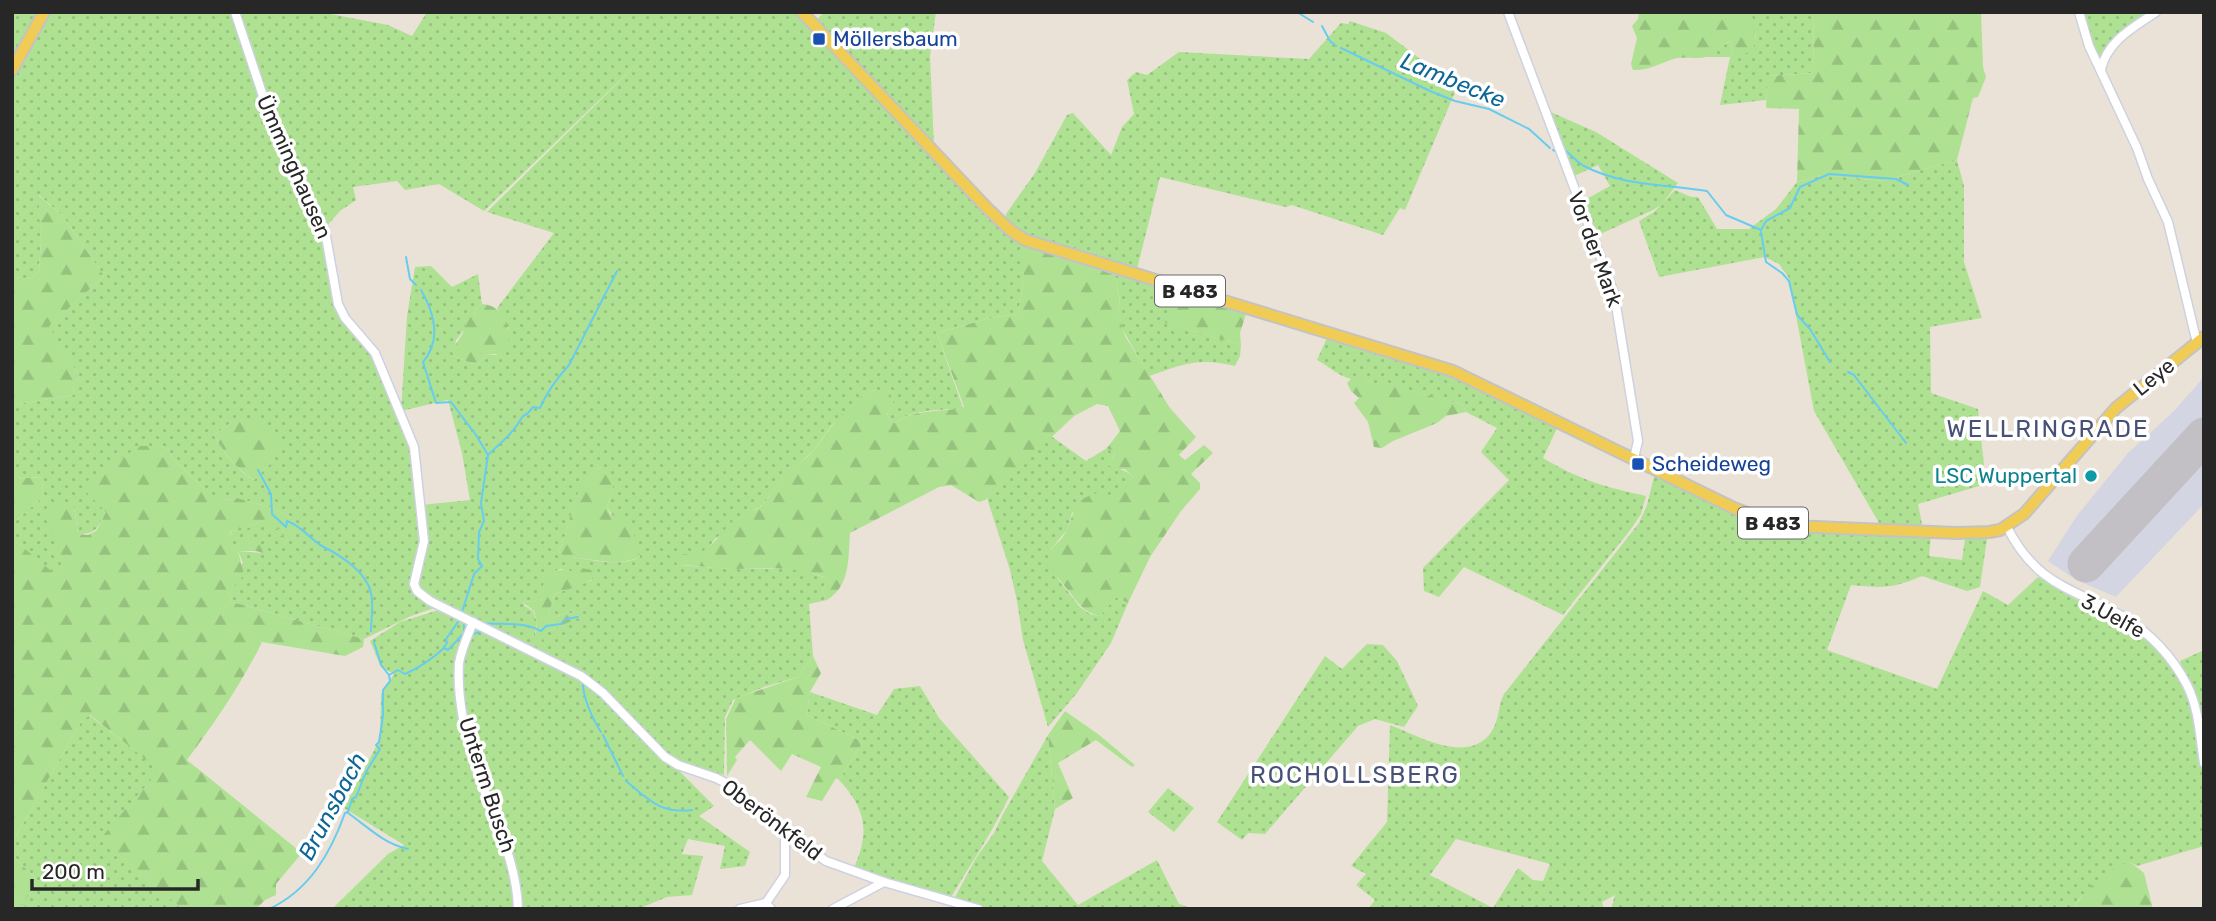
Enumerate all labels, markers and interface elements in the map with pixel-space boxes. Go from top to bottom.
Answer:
place label: Möllersbaum [833,26,958,51]
marker: Möllersbaum [811,31,827,47]
water label: Lambecke [1397,46,1509,114]
street label: Ümminghausen [252,91,337,243]
street label: Vor der Mark [1563,188,1628,310]
road number: B 483 [1155,276,1225,306]
street label: Leye [2128,352,2179,401]
district label: WELLRINGRADE [1947,415,2149,443]
place label: Scheideweg [1652,451,1771,476]
marker: Scheideweg [1630,456,1646,472]
place label: LSC Wuppertal [1934,463,2077,488]
marker: LSC Wuppertal [2083,468,2099,484]
road number: B 483 [1738,508,1808,538]
street label: 3.Uelfe [2077,588,2149,643]
street label: Unterm Busch [454,714,521,856]
water label: Brunsbach [292,748,372,864]
district label: ROCHOLLSBERG [1250,761,1460,789]
street label: Oberönkfeld [717,774,827,865]
scale bar [32,848,198,892]
text: 200 m [42,859,105,884]

